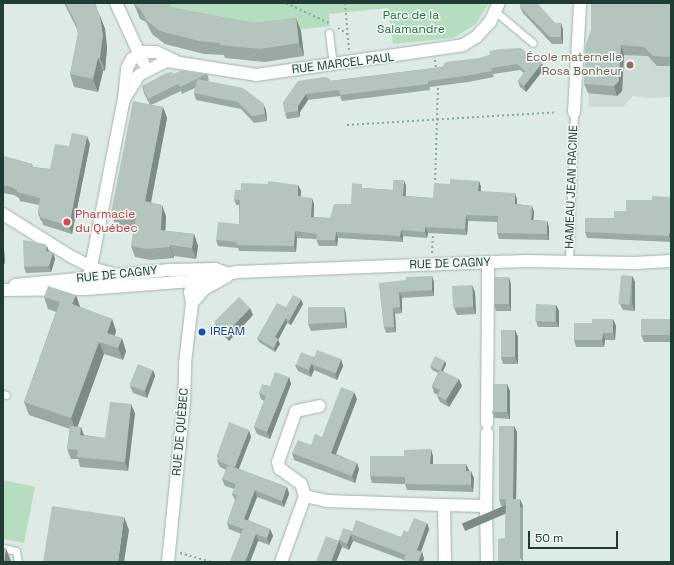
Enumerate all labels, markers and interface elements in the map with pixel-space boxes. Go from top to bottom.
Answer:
park label: Parc de la Salamandre [377,9,445,37]
street label: RUE MARCEL PAUL [291,51,395,77]
place label: École maternelle Rosa Bonheur [526,51,622,79]
marker: École maternelle Rosa Bonheur [625,60,635,70]
street label: HAMEAU JEAN RACINE [563,125,581,249]
place label: Pharmacie du Québec [75,208,138,236]
marker: Pharmacie du Québec [62,217,72,227]
street label: RUE DE CAGNY [409,255,491,273]
street label: RUE DE CAGNY [76,264,158,286]
place label: IREAM [210,325,245,339]
marker: IREAM [197,327,207,337]
street label: RUE DE QUÉBEC [170,387,192,477]
scale bar [530,523,620,549]
text: 50 m [535,530,563,546]

